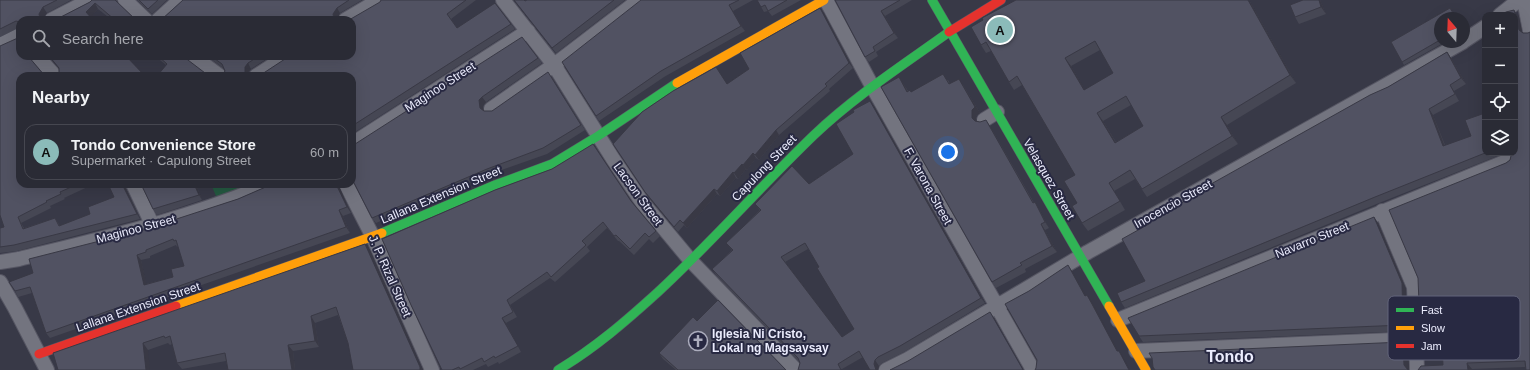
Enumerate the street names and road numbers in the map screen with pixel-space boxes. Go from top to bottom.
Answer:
street label: Maginoo Street [402,59,478,115]
street label: Capulong Street [729,131,800,204]
street label: Velasquez Street [1020,136,1078,222]
street label: F. Varona Street [901,145,955,228]
street label: Lacson Street [611,160,666,229]
street label: Lallana Extension Street [378,163,504,227]
street label: Inocencio Street [1132,177,1215,231]
street label: Maginoo Street [95,212,178,246]
street label: Navarro Street [1273,219,1351,261]
street label: J. P. Rizal Street [366,233,415,320]
street label: Lallana Extension Street [74,279,202,335]

